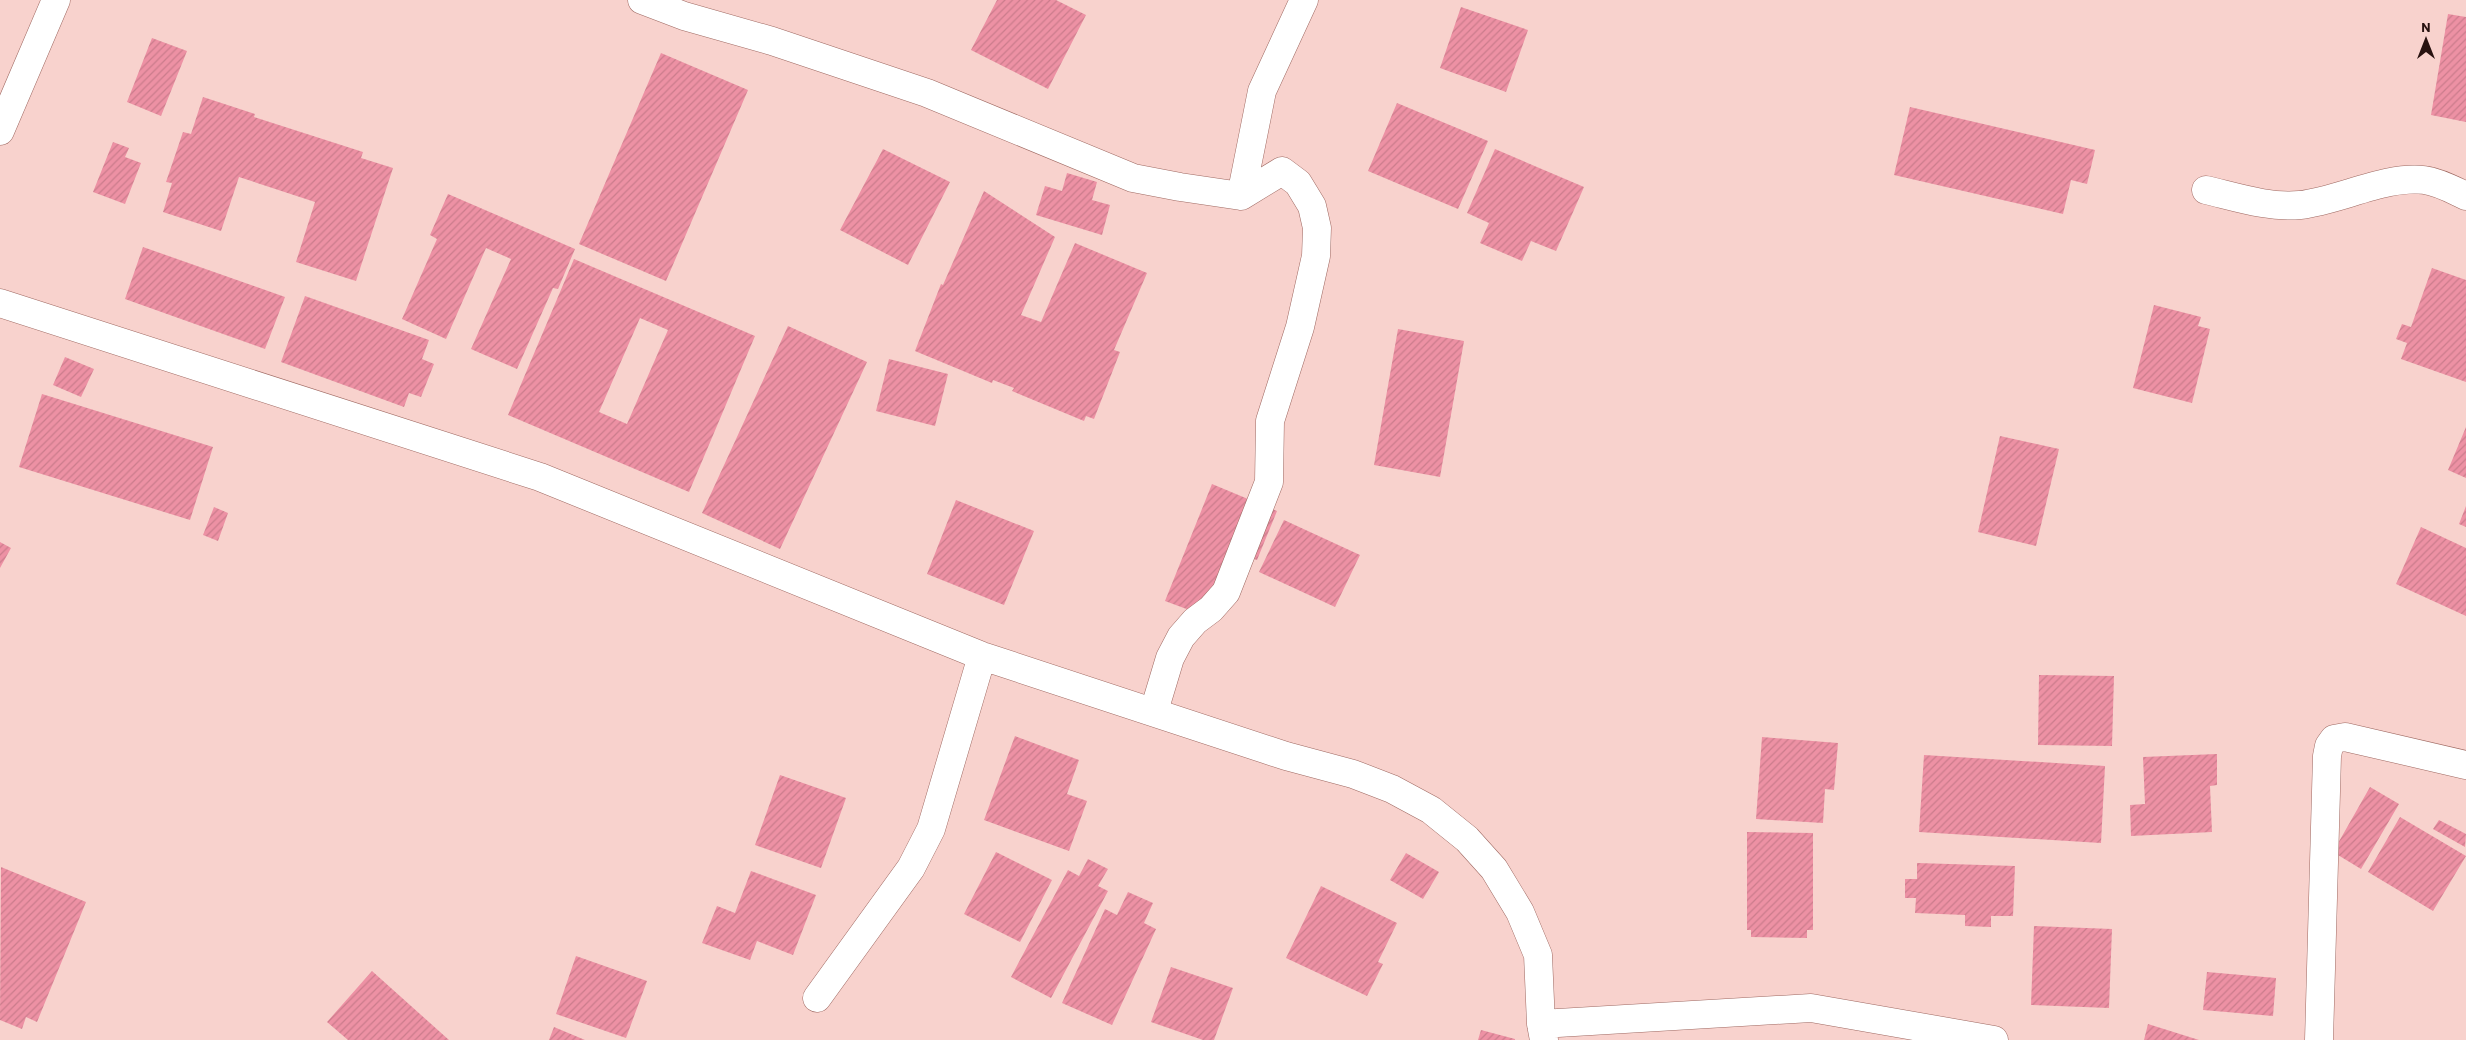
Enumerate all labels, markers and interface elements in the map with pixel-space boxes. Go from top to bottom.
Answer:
north arrow [2401,15,2451,65]
text: N [2421,18,2431,35]

